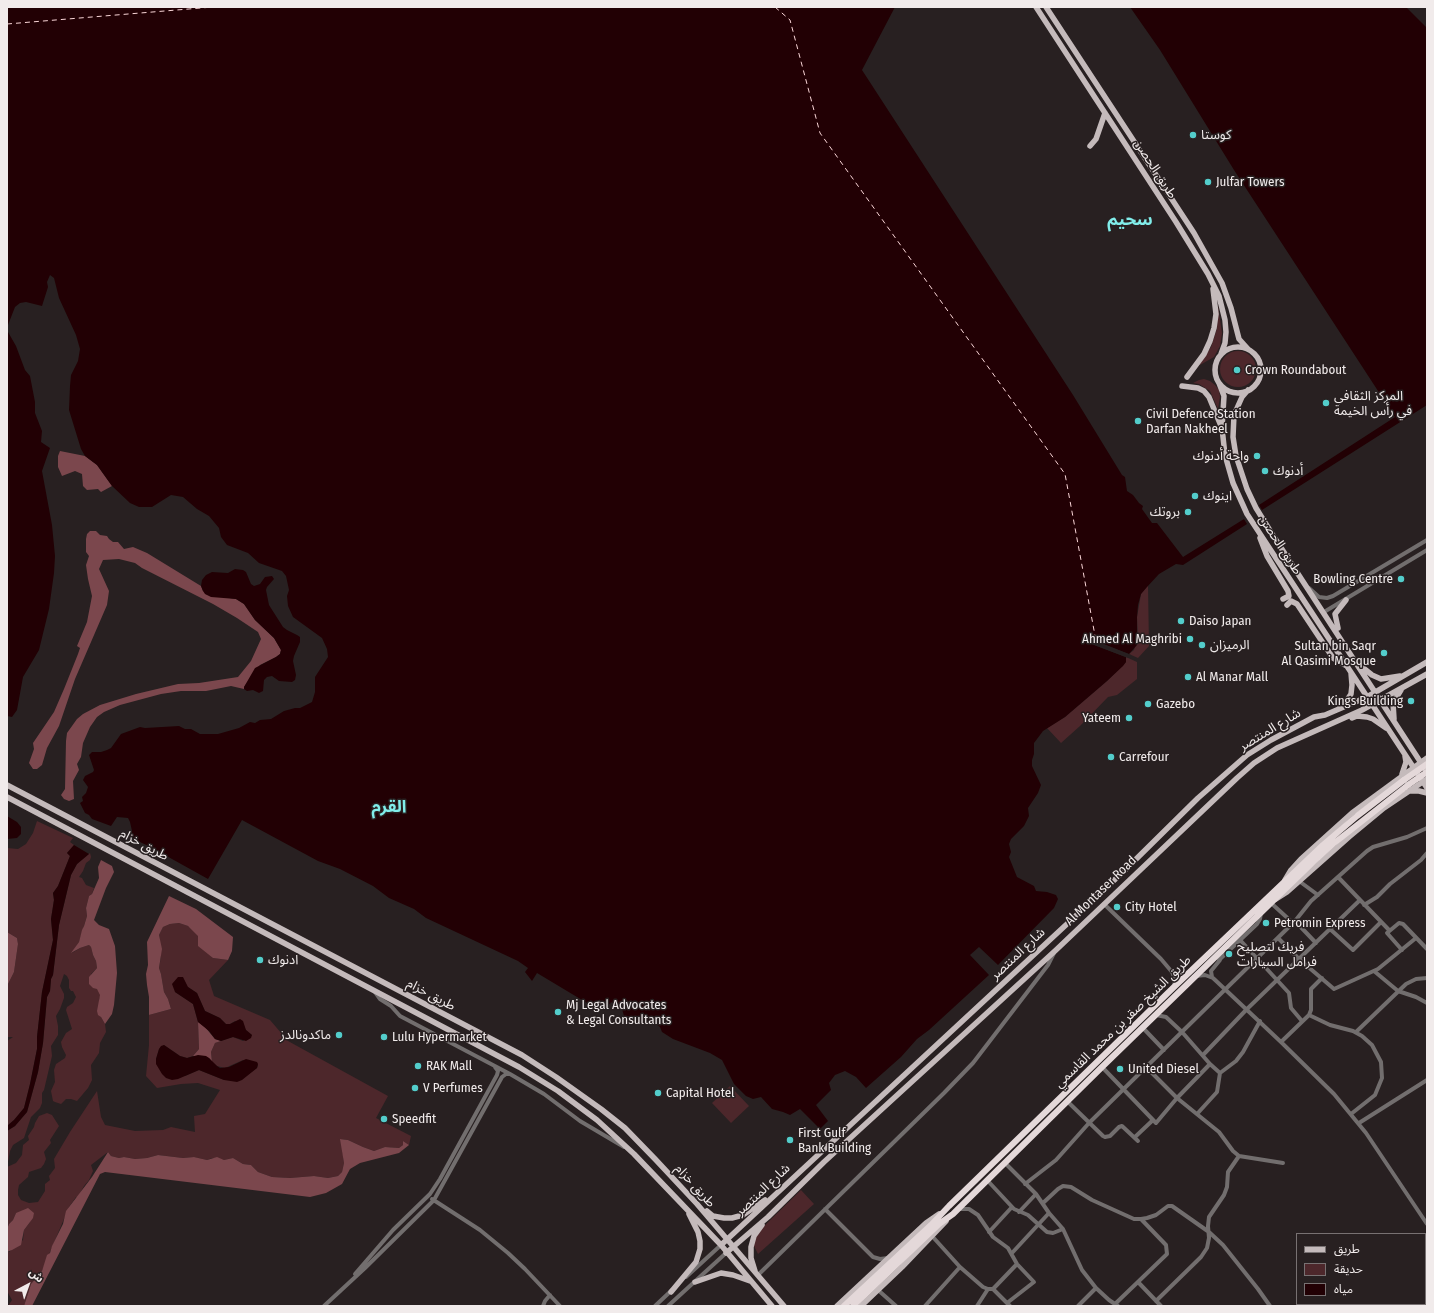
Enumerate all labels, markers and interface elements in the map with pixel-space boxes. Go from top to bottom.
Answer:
place label: كوستا [1201,127,1231,143]
marker: كوستا [1188,130,1198,140]
street label: طريق الحصن [1130,136,1180,202]
place label: Julfar Towers [1216,174,1284,190]
marker: Julfar Towers [1203,177,1213,187]
district label: سحيم [1107,210,1153,230]
place label: Crown Roundabout [1245,362,1346,378]
marker: Crown Roundabout [1232,365,1242,375]
place label: المركز الثقافي في رأس الخيمة [1334,388,1412,419]
marker: المركز الثقافي في رأس الخيمة [1321,398,1331,408]
place label: Civil Defence Station Darfan Nakheel [1146,406,1256,437]
marker: Civil Defence Station Darfan Nakheel [1133,416,1143,426]
place label: واحة أدنوك [1193,448,1249,464]
marker: واحة أدنوك [1252,451,1262,461]
place label: أدنوك [1273,463,1303,479]
marker: أدنوك [1260,466,1270,476]
place label: اينوك [1203,488,1232,504]
marker: اينوك [1190,491,1200,501]
place label: بروتك [1150,504,1180,520]
marker: بروتك [1183,507,1193,517]
street label: طريق الحصن [1255,512,1305,578]
place label: Bowling Centre [1313,571,1393,587]
marker: Bowling Centre [1396,574,1406,584]
place label: Daiso Japan [1189,613,1251,629]
marker: Daiso Japan [1176,616,1186,626]
place label: Ahmed Al Maghribi [1082,631,1182,647]
marker: Ahmed Al Maghribi [1185,634,1195,644]
place label: الرميزان [1210,637,1250,653]
place label: Sultan bin Saqr Al Qasimi Mosque [1281,638,1376,669]
marker: الرميزان [1197,640,1207,650]
marker: Sultan bin Saqr Al Qasimi Mosque [1379,648,1389,658]
place label: Al Manar Mall [1196,669,1268,685]
marker: Al Manar Mall [1183,672,1193,682]
place label: Kings Building [1328,693,1403,709]
place label: Gazebo [1156,696,1195,712]
marker: Kings Building [1406,696,1416,706]
marker: Gazebo [1143,699,1153,709]
street label: شارع المنتصر [1236,706,1304,754]
place label: Yateem [1082,710,1121,726]
marker: Yateem [1124,713,1134,723]
place label: Carrefour [1119,749,1169,765]
marker: Carrefour [1106,752,1116,762]
district label: القرم [372,797,406,817]
street label: طريق خزام [117,826,171,864]
street label: Al Montaser Road [1062,853,1140,929]
place label: City Hotel [1125,899,1177,915]
marker: City Hotel [1112,902,1122,912]
place label: Petromin Express [1274,915,1366,931]
marker: Petromin Express [1261,918,1271,928]
street label: شارع المنتصر [987,925,1049,983]
place label: فريك لتصليح فرامل السيارات [1237,939,1317,970]
marker: فريك لتصليح فرامل السيارات [1224,949,1234,959]
place label: ادنوك [268,952,298,968]
street label: طريق الشيخ صقر بن محمد القاسمي [1051,953,1195,1091]
marker: ادنوك [255,955,265,965]
street label: طريق خزام [404,976,458,1014]
place label: Mj Legal Advocates & Legal Consultants [566,997,671,1028]
marker: Mj Legal Advocates & Legal Consultants [553,1007,563,1017]
place label: ماكدونالدز [280,1027,331,1043]
place label: Lulu Hypermarket [392,1029,487,1045]
marker: ماكدونالدز [334,1030,344,1040]
marker: Lulu Hypermarket [379,1032,389,1042]
place label: RAK Mall [426,1058,472,1074]
marker: RAK Mall [413,1061,423,1071]
place label: United Diesel [1128,1061,1199,1077]
marker: United Diesel [1115,1064,1125,1074]
place label: V Perfumes [423,1080,483,1096]
marker: V Perfumes [410,1083,420,1093]
place label: Capital Hotel [666,1085,735,1101]
marker: Capital Hotel [653,1088,663,1098]
place label: Speedfit [392,1111,436,1127]
marker: Speedfit [379,1114,389,1124]
place label: First Gulf Bank Building [798,1125,871,1156]
marker: First Gulf Bank Building [785,1135,795,1145]
street label: طريق خزام [672,1161,718,1211]
street label: شارع المنتصر [732,1161,794,1219]
legend [1296,1233,1426,1305]
text: طريق [1334,1242,1360,1256]
text: حديقة [1334,1262,1363,1276]
north arrow [8,1265,48,1305]
text: ش [26,1266,46,1285]
text: مياه [1334,1282,1353,1296]

